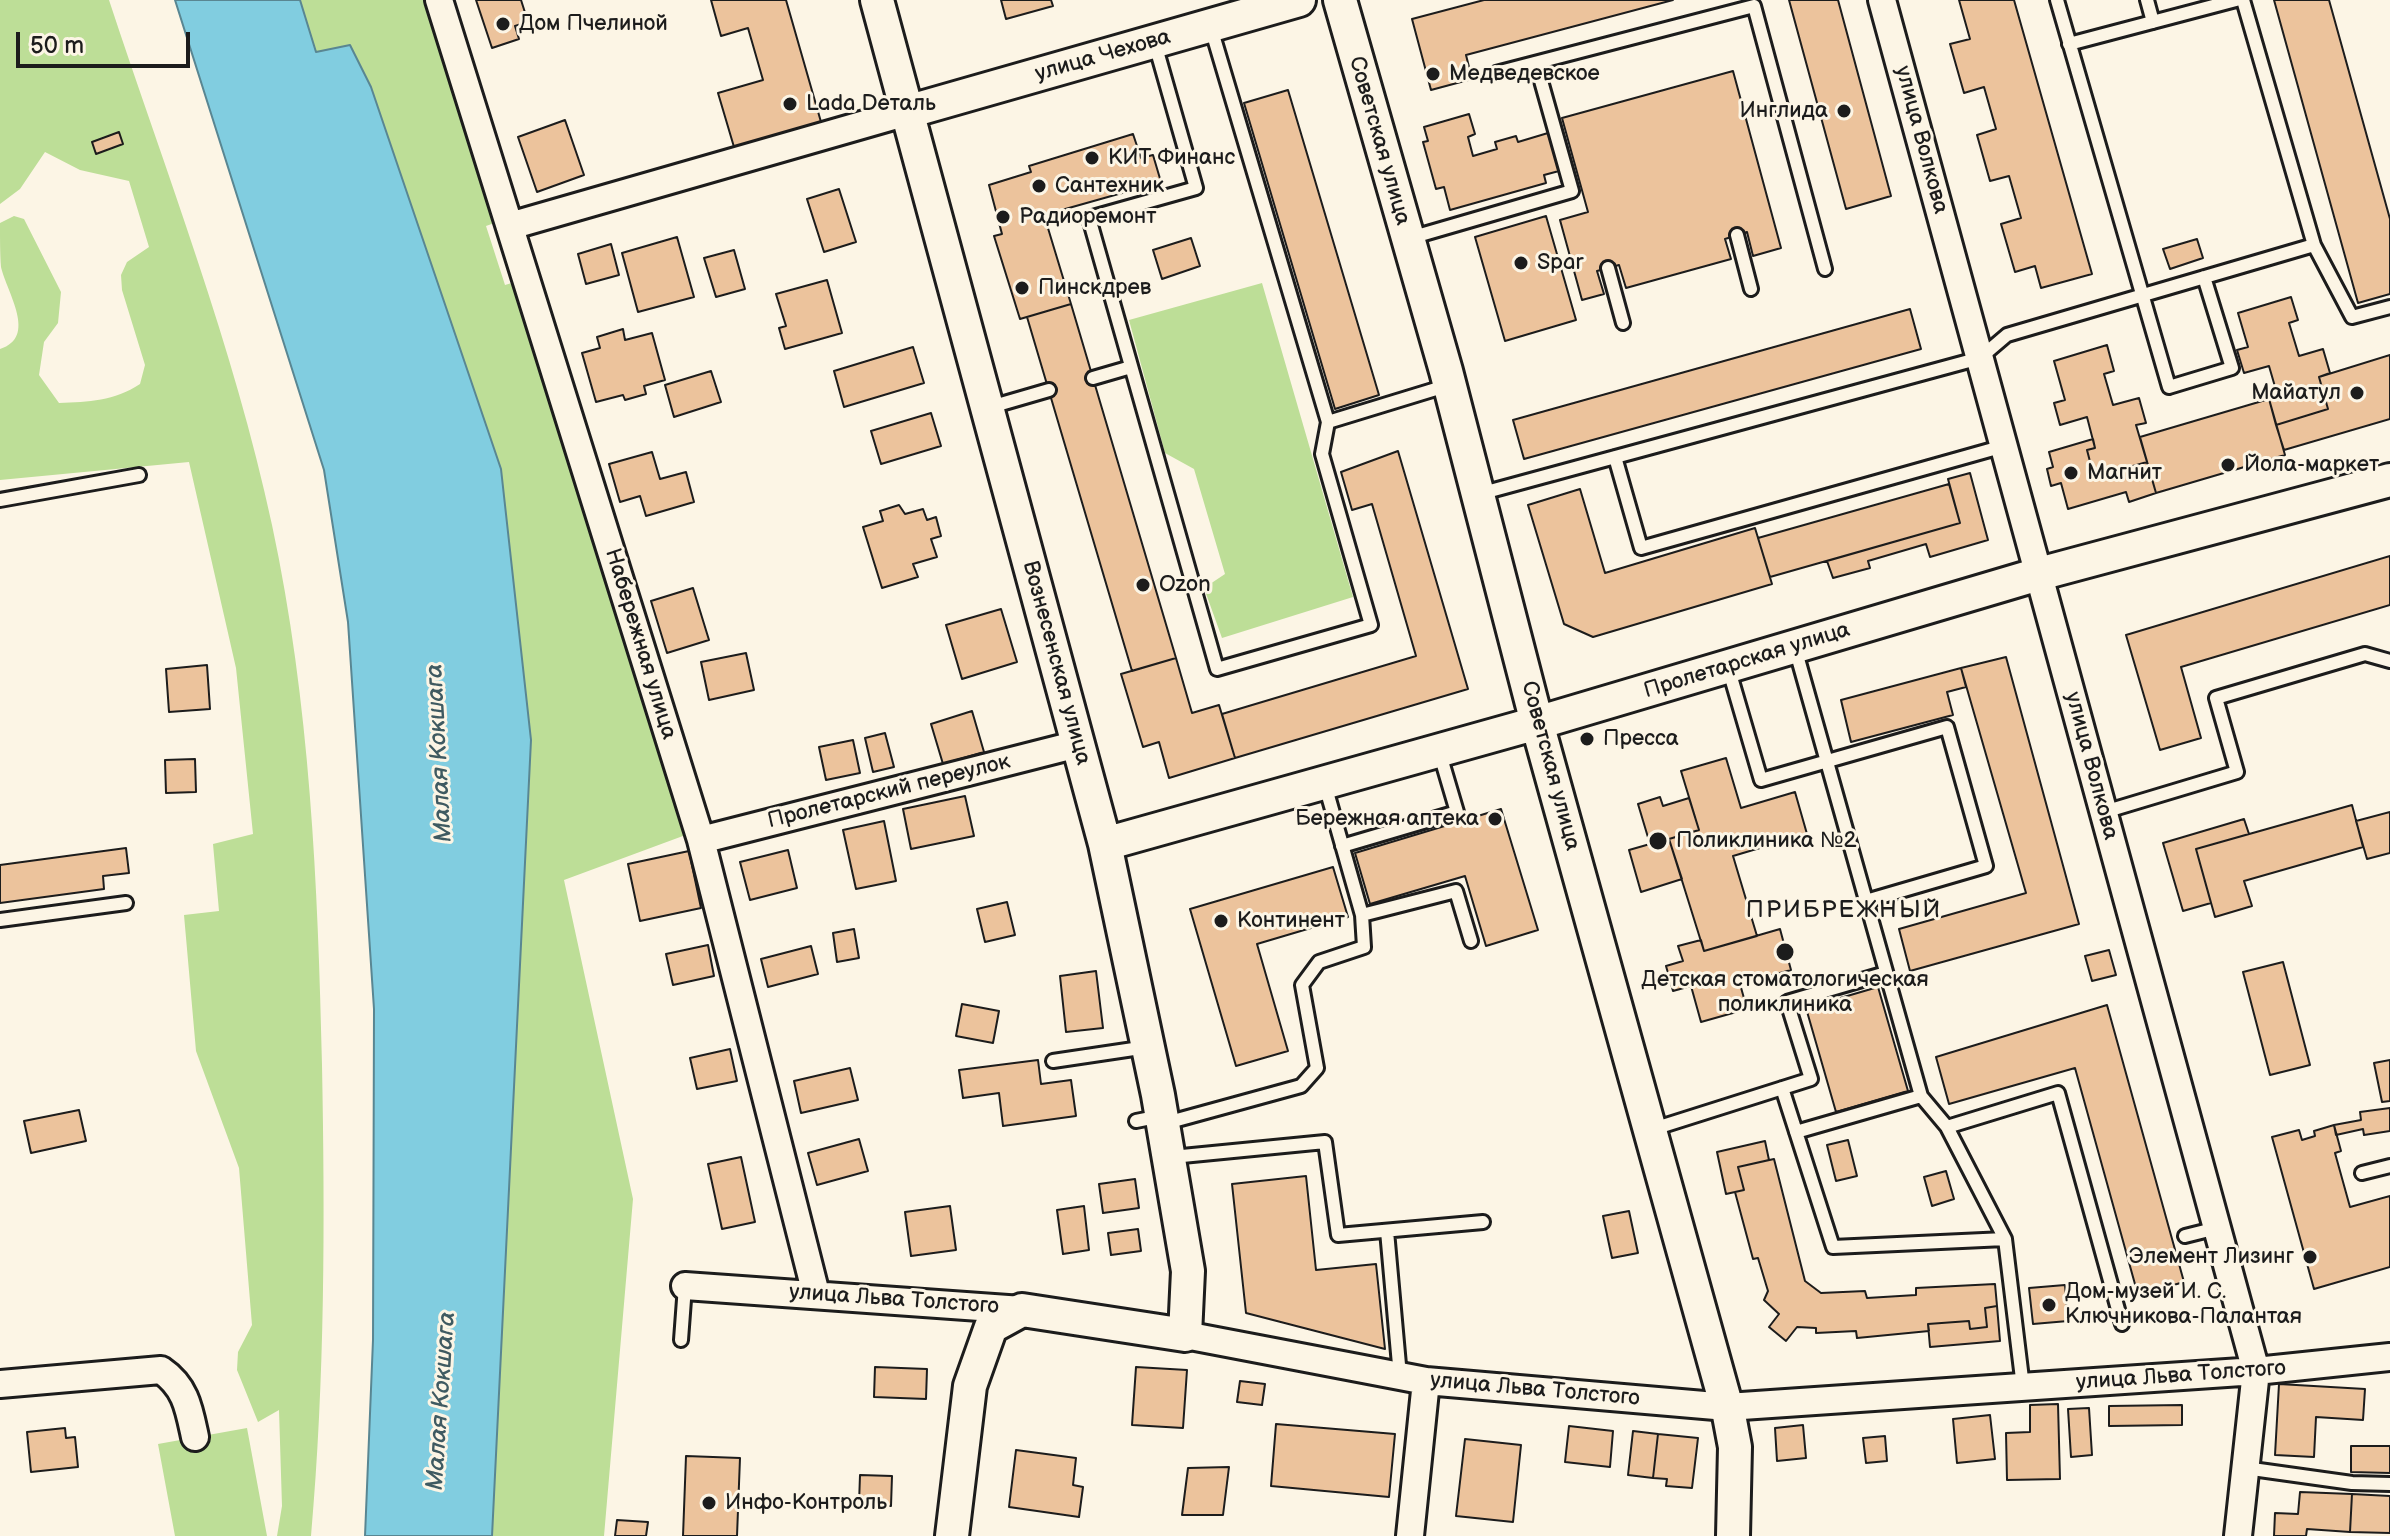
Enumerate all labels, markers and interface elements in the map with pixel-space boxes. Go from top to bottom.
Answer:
place label: Дом Пчелиной [519,11,668,37]
marker: Дом Пчелиной [494,15,512,33]
scale bar [20,16,194,66]
street label: улица Чехова [1032,24,1174,88]
text: 50 m [30,31,84,60]
street label: Советская улица [1342,54,1416,228]
place label: Медведевское [1449,61,1600,87]
street label: улица Волкова [1889,63,1953,217]
marker: Медведевское [1424,65,1442,83]
place label: Lada Dеталь [806,91,936,117]
marker: Lada Dеталь [781,95,799,113]
place label: Инглида [1740,98,1828,124]
marker: Инглида [1835,102,1853,120]
place label: КИТ Финанс [1108,145,1235,171]
marker: КИТ Финанс [1083,149,1101,167]
place label: Сантехник [1055,173,1164,199]
marker: Сантехник [1030,177,1048,195]
place label: Радиоремонт [1019,204,1156,230]
marker: Радиоремонт [994,208,1012,226]
place label: Spar [1537,250,1583,276]
marker: Spar [1512,254,1530,272]
place label: Пинскдрев [1038,275,1151,301]
marker: Пинскдрев [1013,279,1031,297]
place label: Майатул [2251,380,2341,406]
marker: Майатул [2348,384,2366,402]
place label: Йола-маркет [2244,452,2379,478]
marker: Йола-маркет [2219,456,2237,474]
place label: Магнит [2087,460,2162,486]
marker: Магнит [2062,464,2080,482]
street label: Набережная улица [598,545,682,743]
street label: Вознесенская улица [1016,558,1096,768]
place label: Ozon [1159,572,1211,598]
marker: Ozon [1134,576,1152,594]
street label: Пролетарская улица [1641,617,1853,705]
water label: Малая Кокшага [421,663,459,843]
street label: Советская улица [1515,679,1585,853]
street label: улица Волкова [2059,689,2123,843]
place label: Пресса [1603,726,1679,752]
marker: Пресса [1578,730,1596,748]
street label: Пролетарский переулок [765,749,1013,835]
place label: Бережная аптека [1295,806,1479,832]
marker: Бережная аптека [1486,810,1504,828]
place label: Поликлиника №2 [1676,828,1857,854]
marker: Поликлиника №2 [1647,830,1669,852]
district label: ПРИБРЕЖНЫЙ [1746,897,1942,925]
place label: Континент [1237,908,1345,934]
marker: Континент [1212,912,1230,930]
marker: Детская стоматологическая поликлиника [1774,941,1796,963]
place label: Детская стоматологическая поликлиника [1641,967,1929,1018]
place label: Элемент Лизинг [2129,1244,2294,1270]
marker: Элемент Лизинг [2301,1248,2319,1266]
street label: улица Льва Толстого [788,1279,1000,1321]
place label: Дом-музей И. С. Ключникова-Палантая [2065,1279,2302,1330]
marker: Дом-музей И. С. Ключникова-Палантая [2040,1296,2058,1314]
water label: Малая Кокшага [421,1311,463,1491]
street label: улица Льва Толстого [2075,1355,2287,1397]
street label: улица Льва Толстого [1429,1368,1641,1412]
place label: Инфо-Контроль [725,1490,887,1516]
marker: Инфо-Контроль [700,1494,718,1512]

